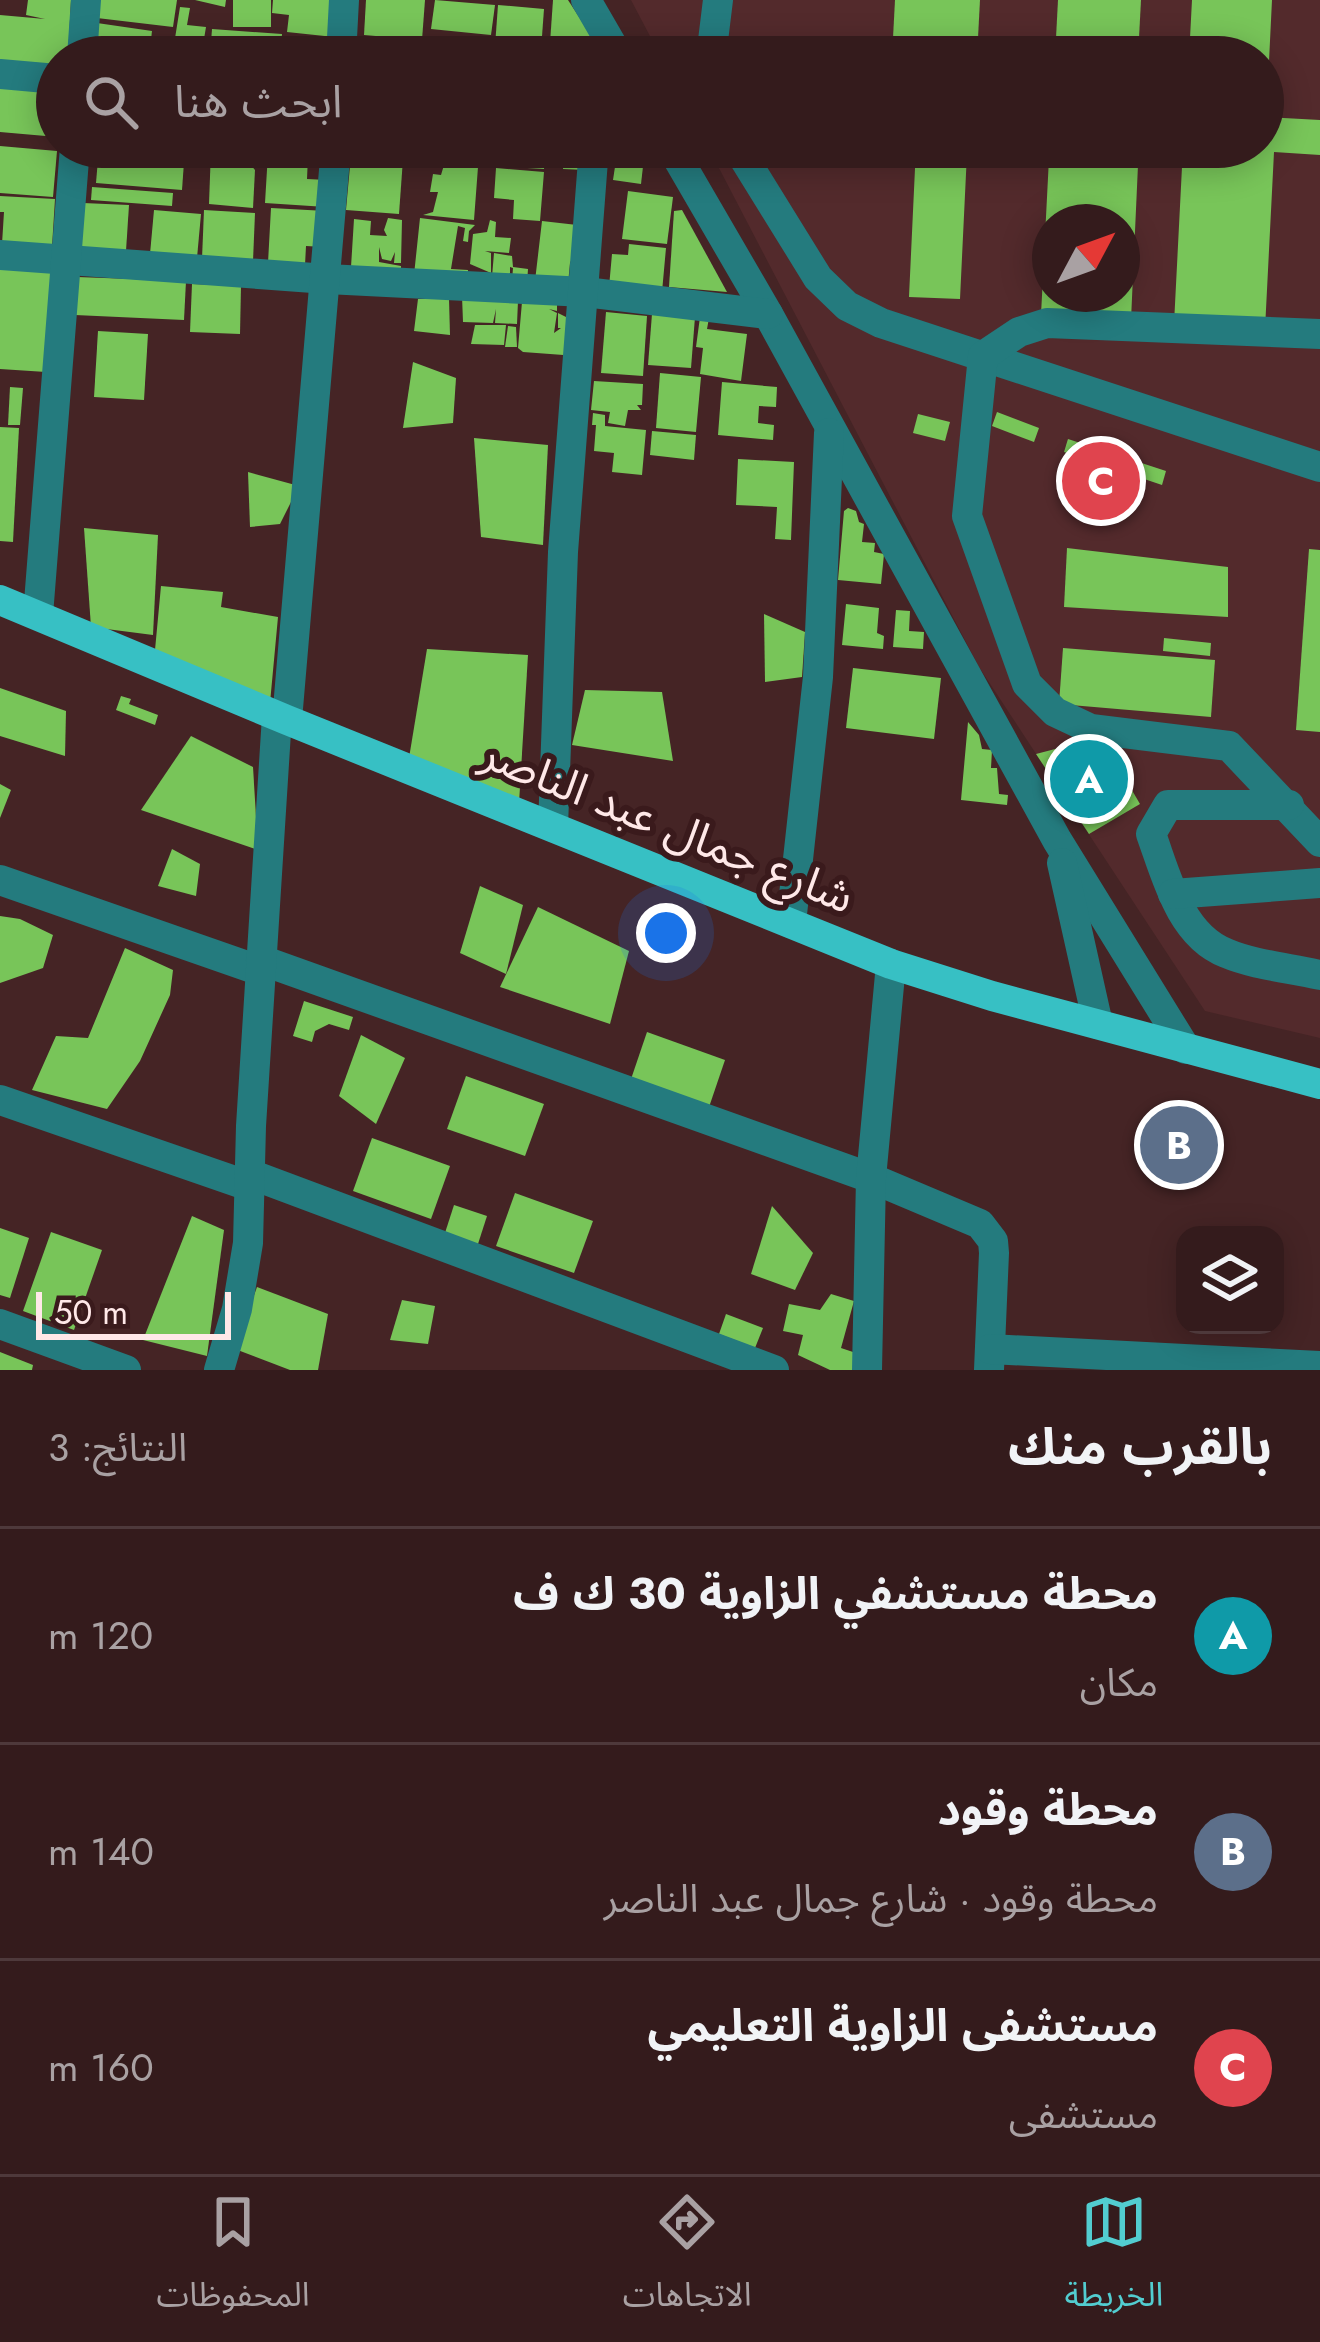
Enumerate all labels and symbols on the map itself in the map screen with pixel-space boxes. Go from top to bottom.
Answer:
north arrow [1032,204,1140,312]
pin: C [1062,436,1140,526]
street label: شارع جمال عبد الناصر [470,720,864,930]
pin: A [1050,734,1128,824]
your location [636,903,696,963]
pin: B [1140,1100,1218,1190]
scale bar [36,1286,231,1339]

